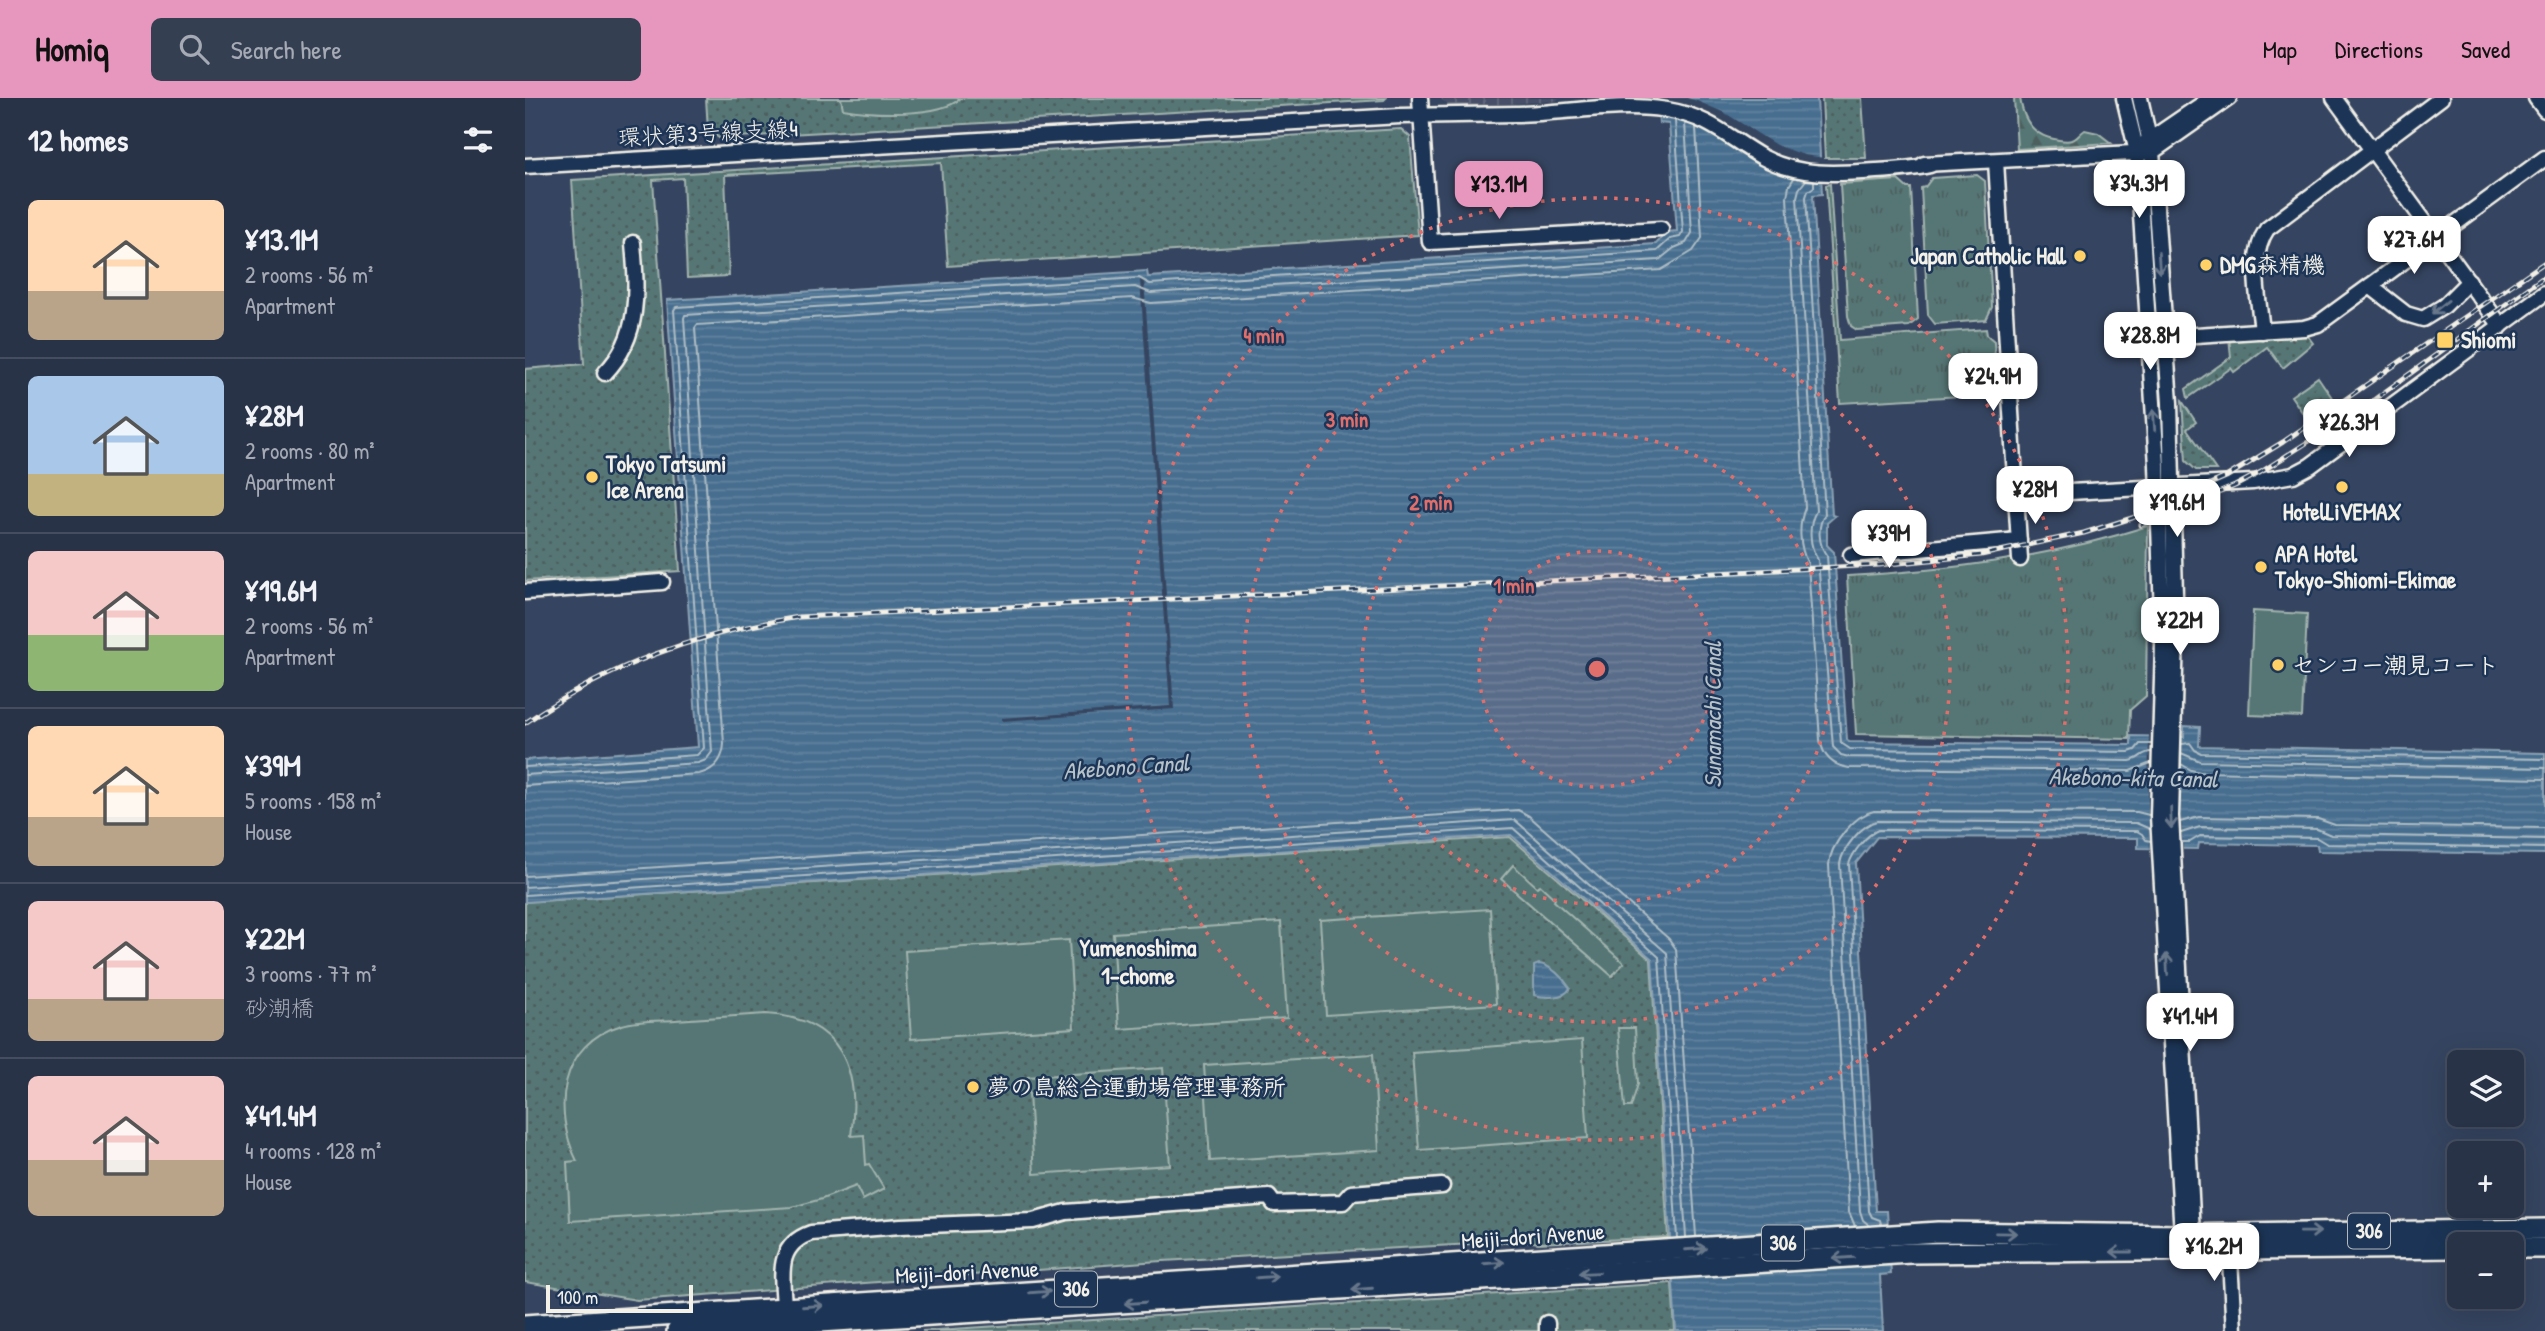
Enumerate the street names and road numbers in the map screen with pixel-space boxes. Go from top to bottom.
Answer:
street label: 環状第3号線支線4 [617,112,799,153]
road number: 306 [2348,1214,2390,1248]
street label: Meiji-dori Avenue [1460,1215,1606,1256]
road number: 306 [1762,1226,1804,1260]
street label: Meiji-dori Avenue [894,1252,1040,1291]
road number: 306 [1055,1272,1097,1306]

